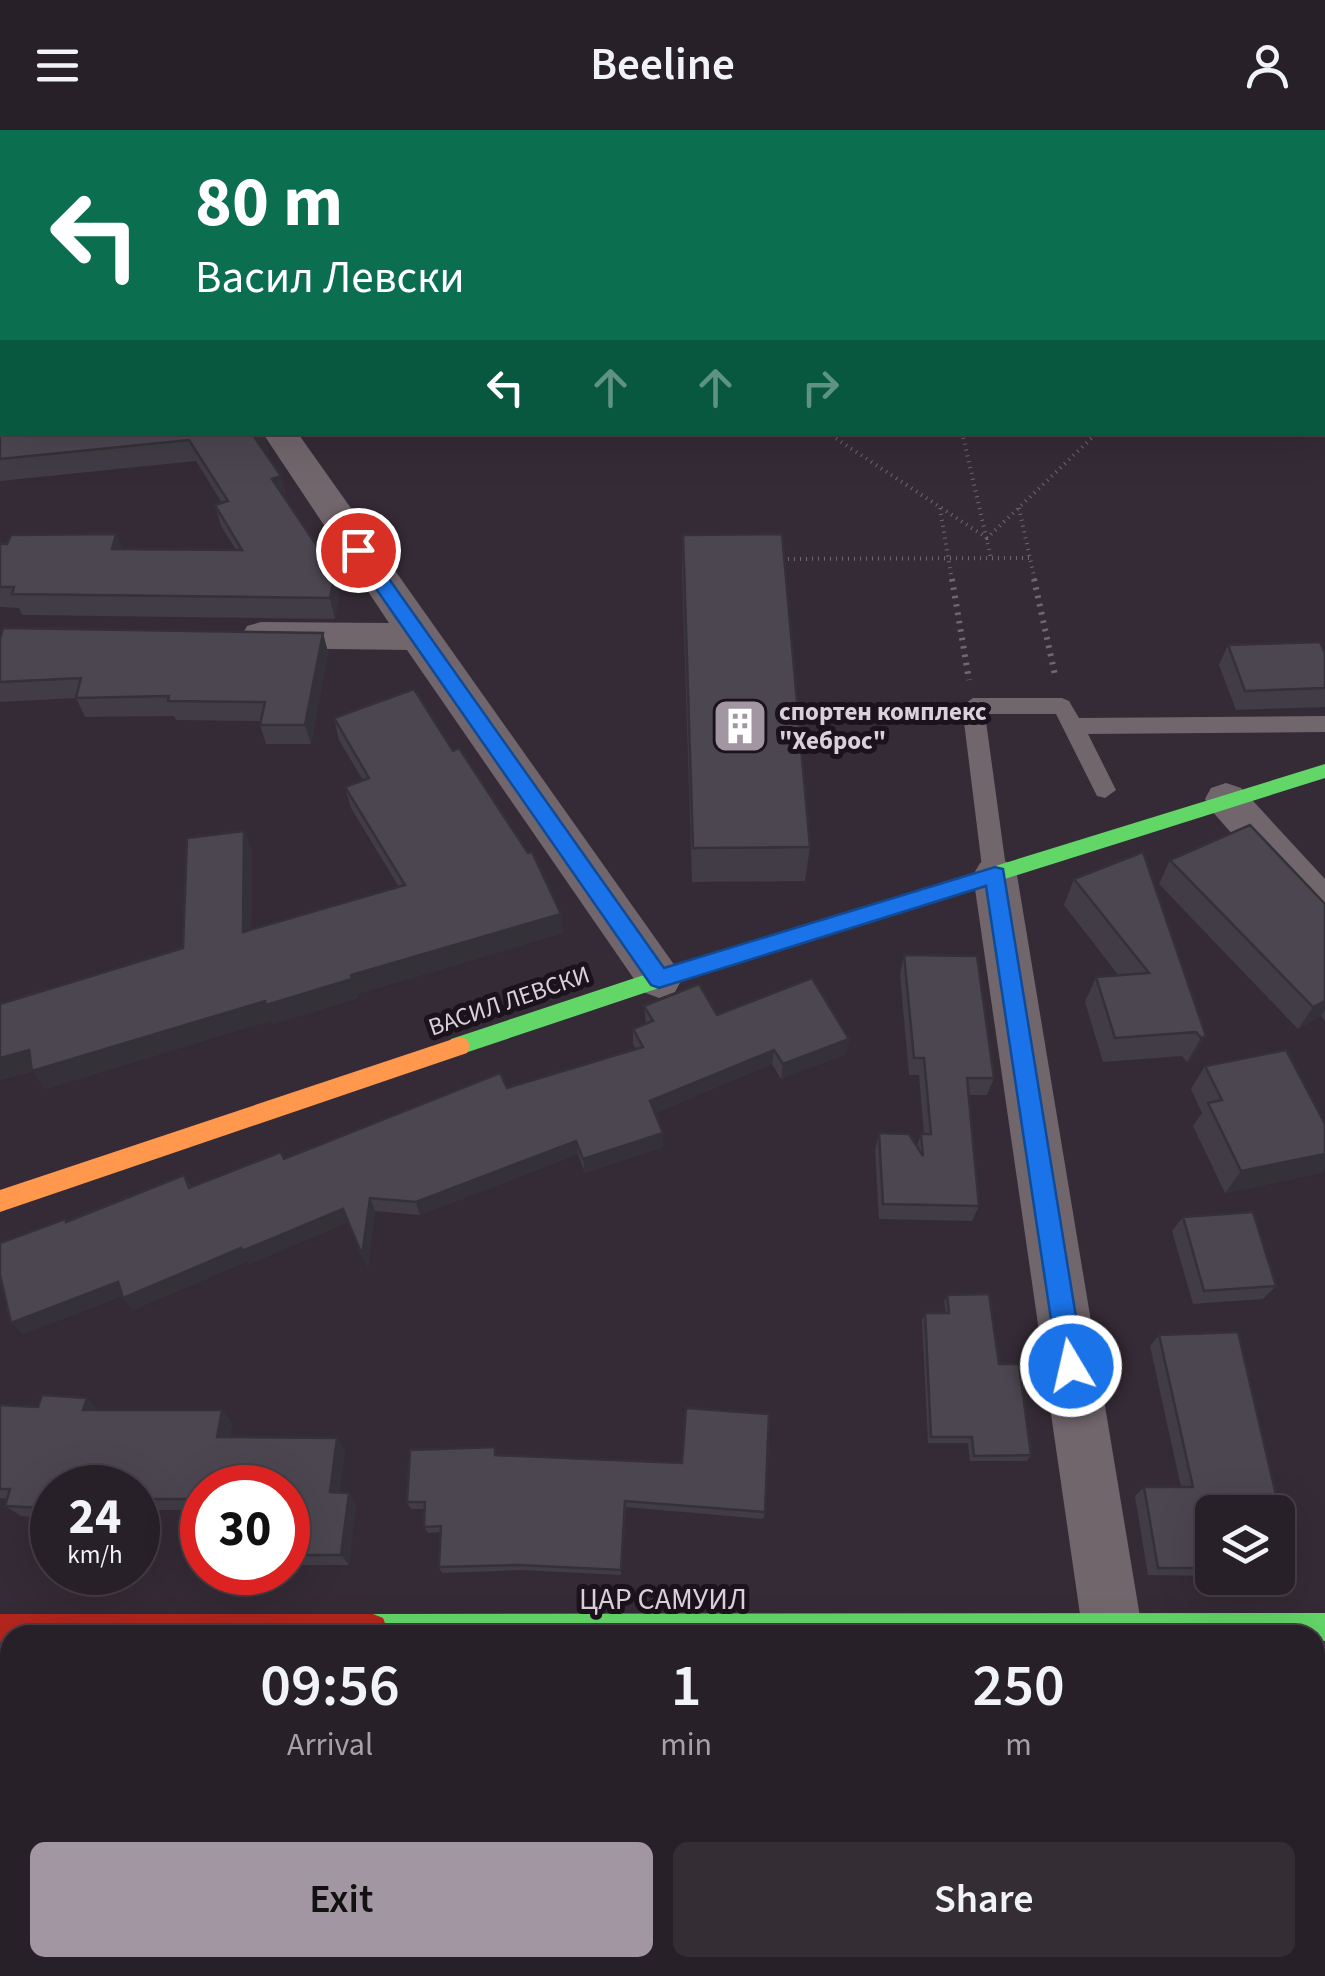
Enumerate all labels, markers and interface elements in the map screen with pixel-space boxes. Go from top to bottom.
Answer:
text: Beeline [590,33,735,97]
icon: menu [30,38,85,93]
icon: person [1240,38,1295,93]
text: 80 m [195,153,343,253]
icon: left [30,170,160,300]
text: Васил Левски [195,246,465,310]
icon: left [478,360,533,415]
icon: ahead [583,360,638,415]
icon: ahead [688,360,743,415]
icon: right [793,360,848,415]
pin [316,508,401,593]
icon: arrive [331,523,386,578]
place label: спортен комплекс "Хеброс" [779,694,987,759]
building icon: спортен комплекс "Хеброс" [710,696,770,756]
street label: ВАСИЛ ЛЕВСКИ [424,957,594,1045]
position arrow [1019,1314,1123,1418]
speed limit sign: 30 [180,1465,310,1595]
text: 24 [69,1482,121,1553]
map controls [1195,1495,1295,1595]
button: layers [1195,1495,1295,1595]
text: km/h [67,1537,123,1573]
street label: ЦАР САМУИЛ [579,1578,747,1621]
text: 09:56 [260,1644,400,1729]
text: 1 [671,1644,702,1729]
text: 250 [972,1644,1065,1729]
text: Arrival [287,1722,373,1768]
text: min [660,1722,712,1768]
text: m [1005,1722,1032,1768]
button: Exit [30,1842,653,1957]
button: Share [673,1842,1295,1957]

